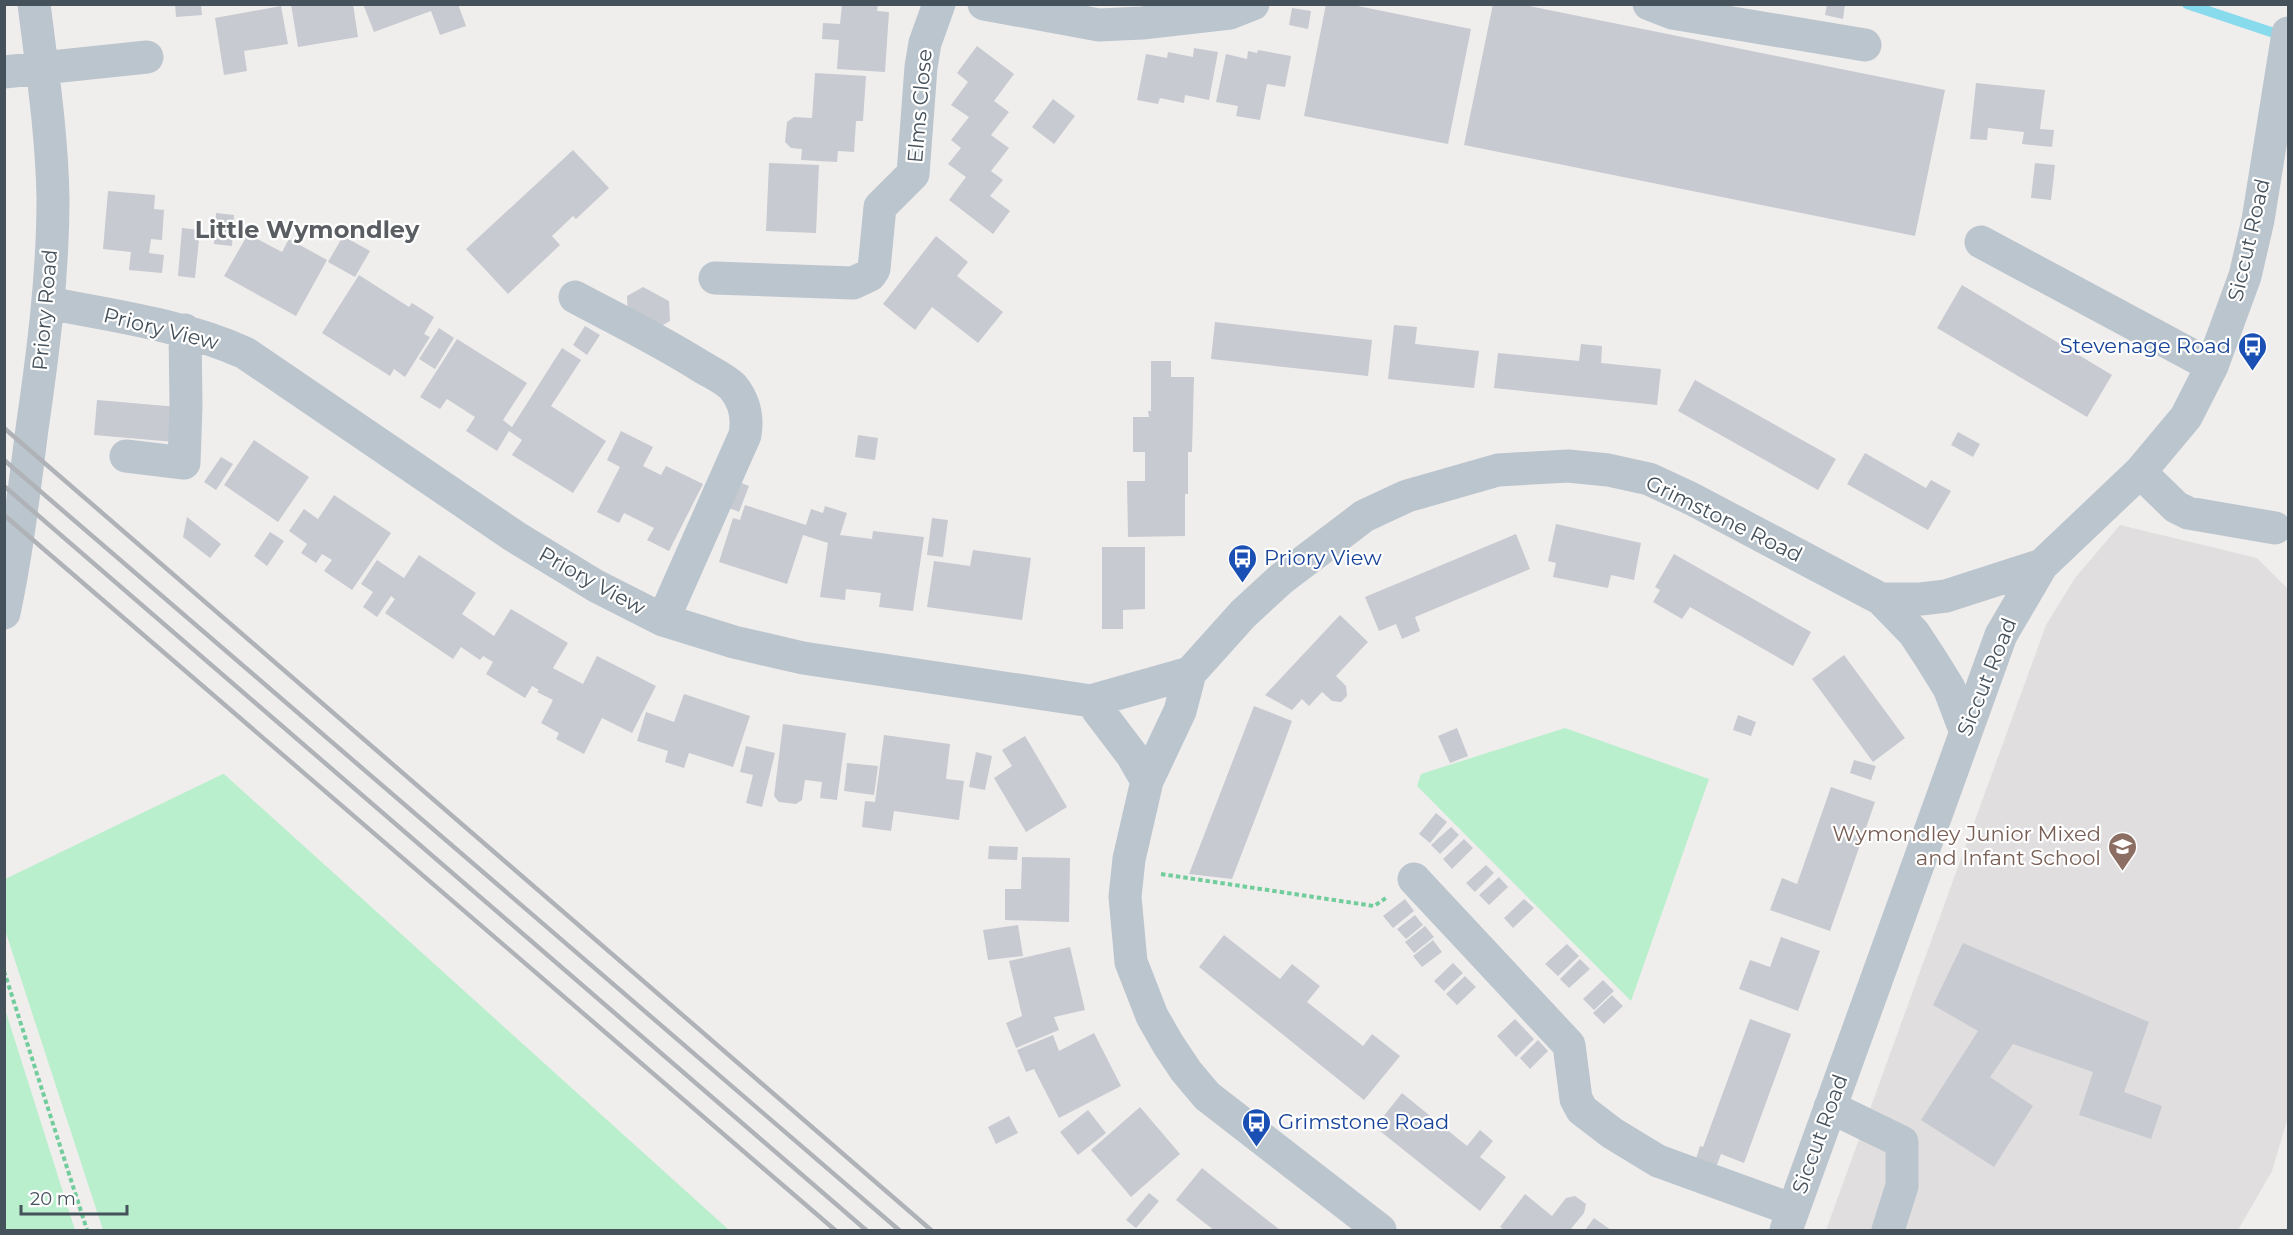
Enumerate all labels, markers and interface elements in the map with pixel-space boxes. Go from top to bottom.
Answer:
street label: Elms Close [902,48,937,164]
street label: Siccut Road [2222,176,2275,304]
district label: Little Wymondley [195,215,420,244]
street label: Priory Road [27,248,62,372]
street label: Priory View [101,302,222,355]
bus stop icon: Stevenage Road [2236,330,2268,372]
place label: Stevenage Road [2060,333,2231,358]
street label: Grimstone Road [1642,470,1807,567]
street label: Priory View [535,541,650,620]
bus stop icon: Priory View [1227,542,1259,584]
place label: Priory View [1264,545,1382,570]
street label: Siccut Road [1952,614,2022,739]
place label: Wymondley Junior Mixed and Infant School [1832,821,2101,870]
school or university icon: Wymondley Junior Mixed and Infant School [2106,830,2138,872]
street label: Siccut Road [1786,1071,1853,1197]
bus stop icon: Grimstone Road [1241,1106,1273,1148]
place label: Grimstone Road [1278,1109,1449,1134]
scale bar [21,1178,128,1216]
text: 20 m [30,1188,76,1210]

